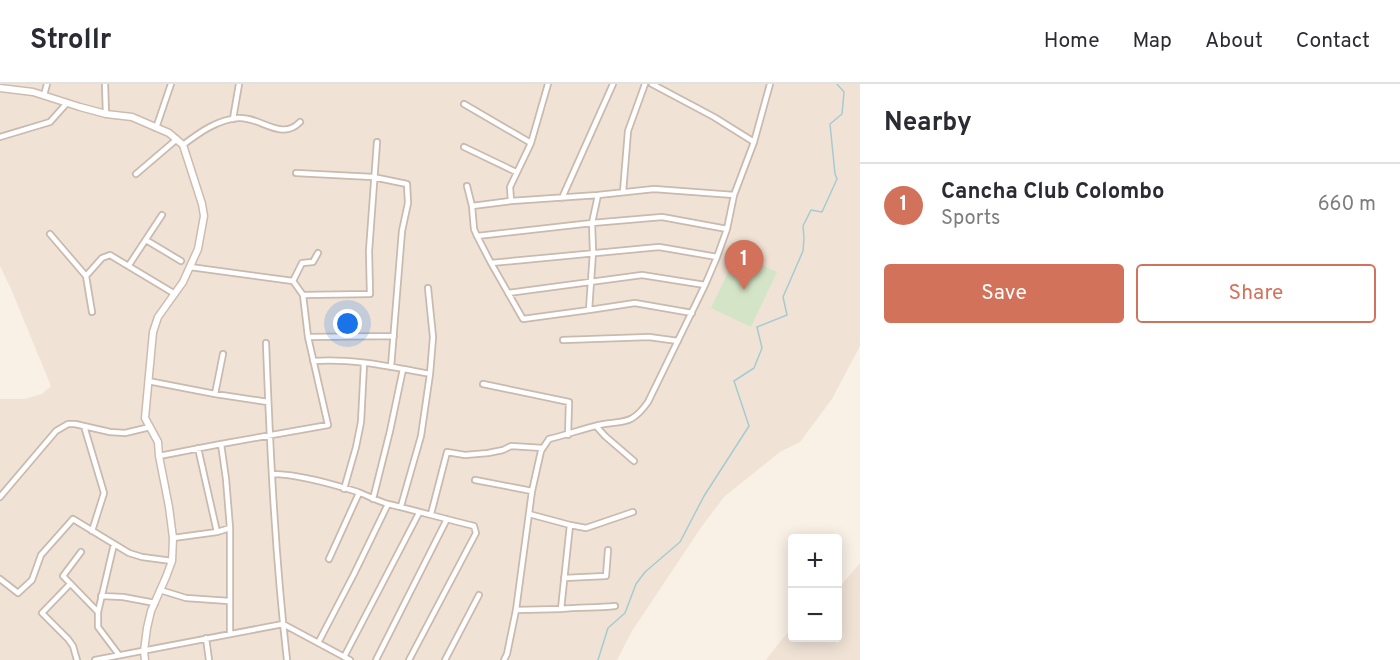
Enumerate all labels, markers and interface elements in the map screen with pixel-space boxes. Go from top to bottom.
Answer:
text: Strollr [30,23,112,59]
text: Home [1044,28,1100,55]
text: Map [1133,28,1172,55]
text: About [1205,28,1263,55]
text: Contact [1296,28,1370,55]
text: Nearby [884,107,972,140]
text: Cancha Club Colombo [941,179,1165,206]
text: 1 [900,192,908,218]
text: 660 m [1318,192,1376,218]
text: Sports [941,206,1001,232]
pin: 1 [724,240,764,290]
button: Save [884,264,1124,323]
button: Share [1136,264,1376,323]
your location [333,309,362,338]
map controls [788,534,842,642]
button: + [788,534,842,588]
button: − [788,588,842,642]

